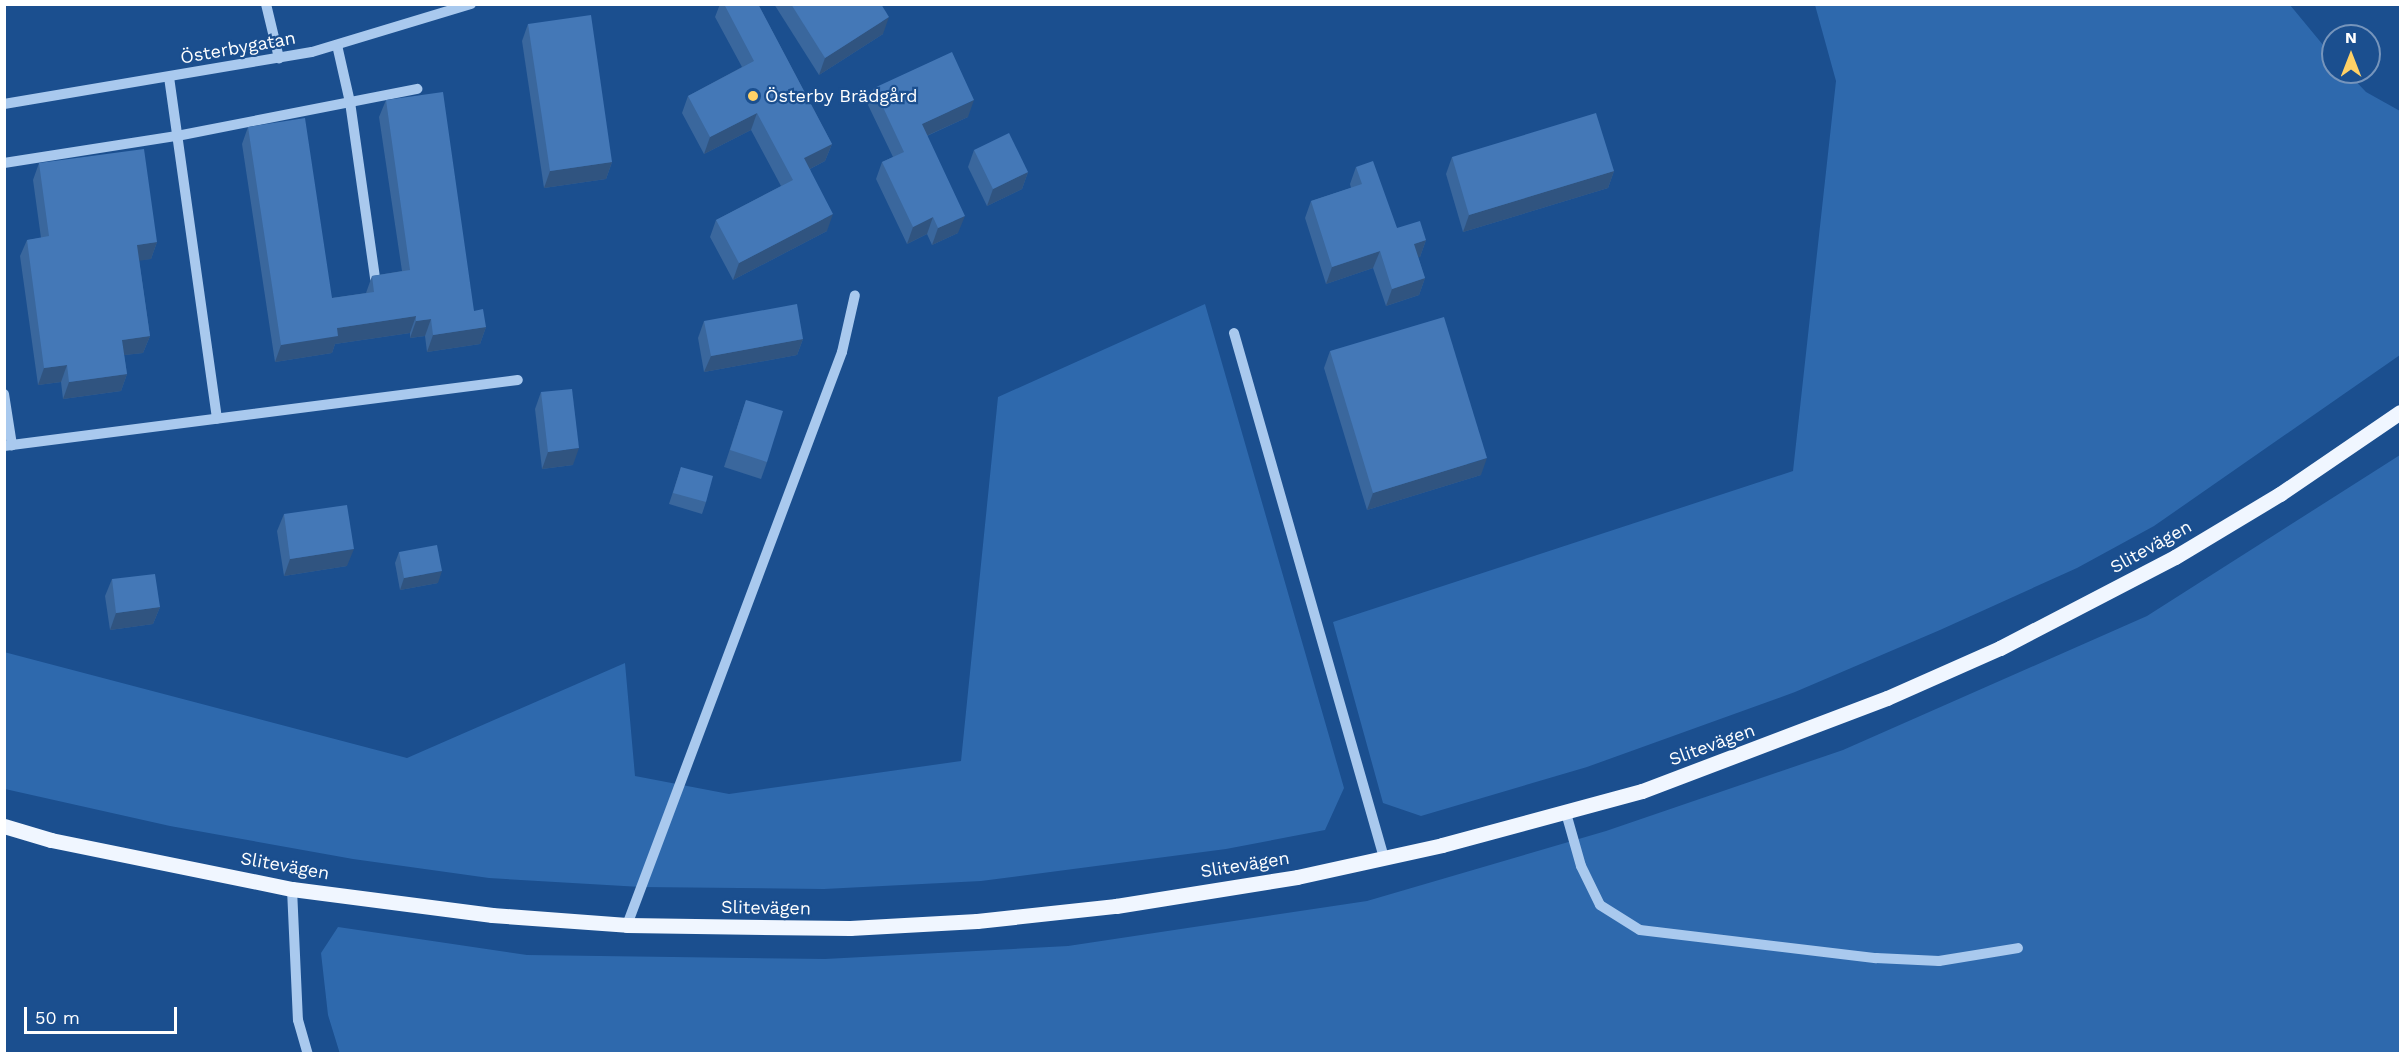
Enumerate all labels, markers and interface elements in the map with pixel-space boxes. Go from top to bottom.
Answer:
north arrow [2321,24,2381,84]
street label: Österbygatan [179,27,297,69]
text: N [2345,28,2357,47]
place label: Österby Brädgård [765,85,918,107]
marker: Österby Brädgård [746,89,760,103]
street label: Slitevägen [2106,516,2196,578]
street label: Slitevägen [1666,719,1758,771]
street label: Slitevägen [1199,847,1291,883]
street label: Slitevägen [239,848,331,884]
street label: Slitevägen [721,896,811,920]
scale bar [27,995,180,1033]
text: 50 m [35,1007,80,1028]

